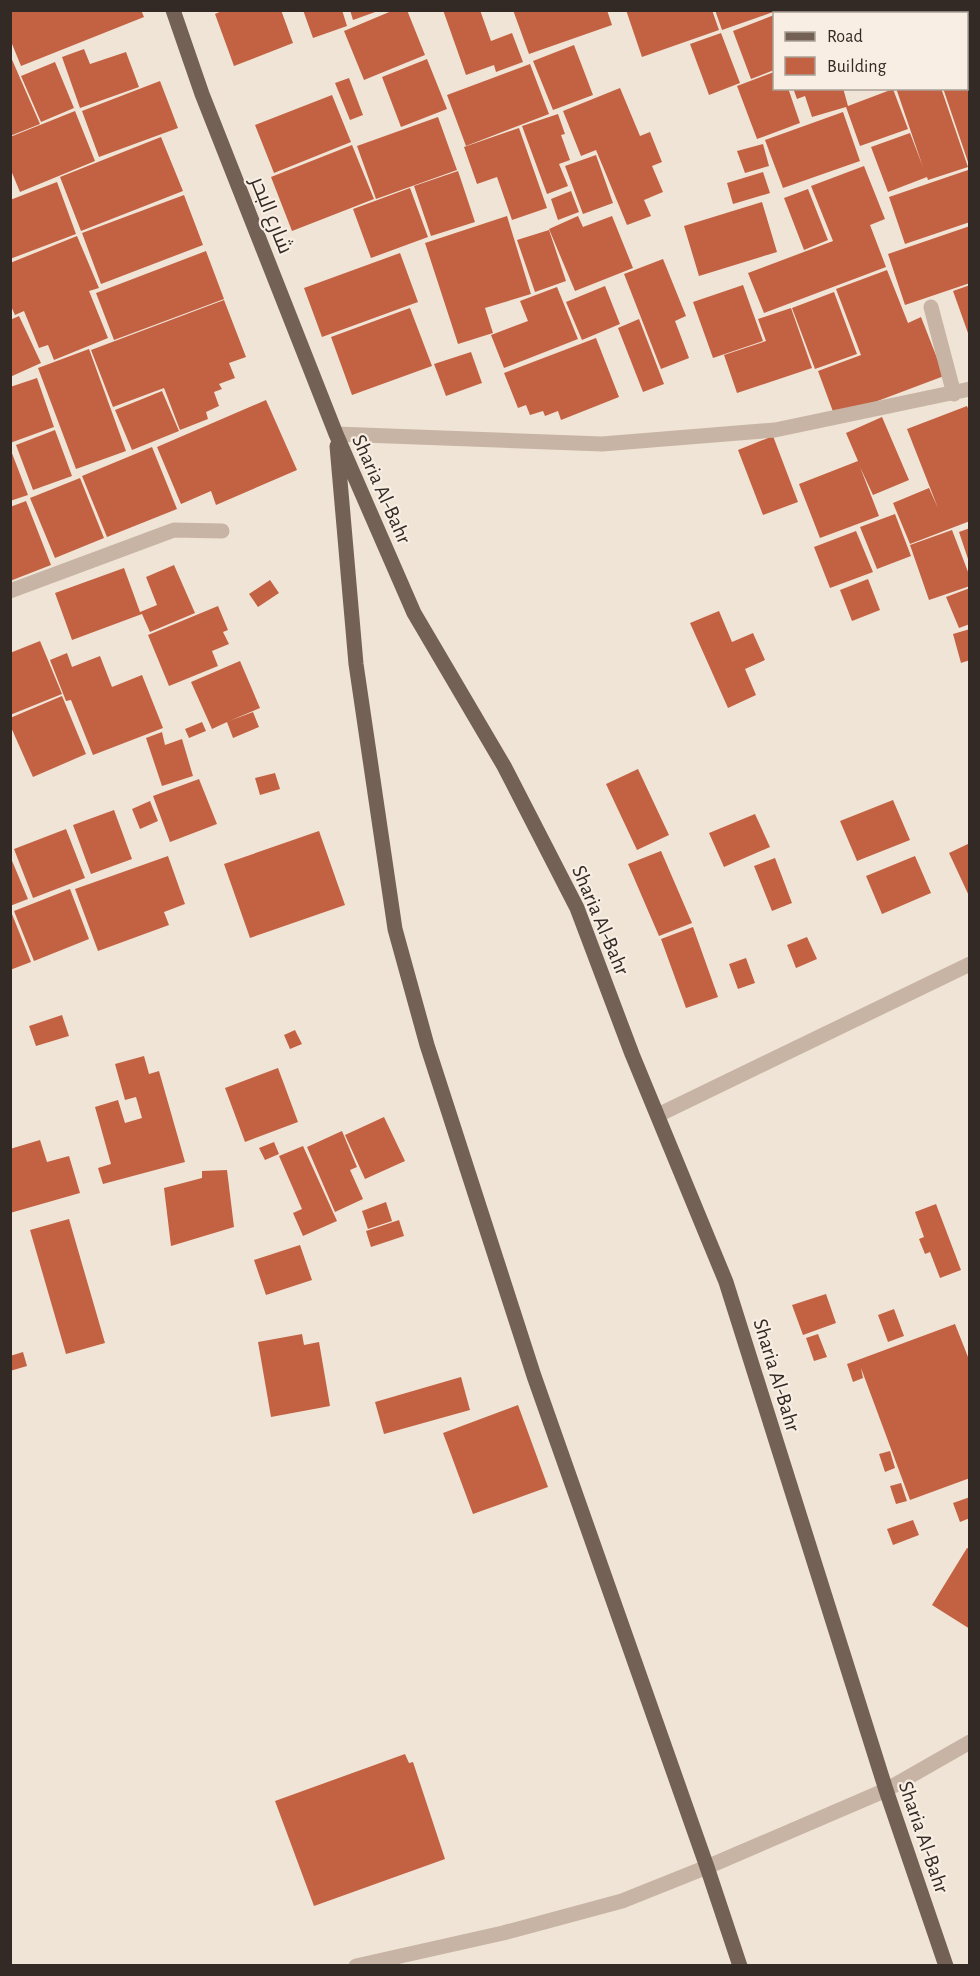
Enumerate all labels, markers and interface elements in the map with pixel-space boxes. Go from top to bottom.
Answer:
legend [773,12,968,90]
text: Road [827,28,863,46]
text: Building [827,58,887,76]
street label: شارع البحر [244,173,296,258]
street label: Sharia Al-Bahr [348,432,415,547]
street label: Sharia Al-Bahr [568,862,633,978]
street label: Sharia Al-Bahr [749,1316,804,1434]
street label: Sharia Al-Bahr [895,1779,953,1896]

